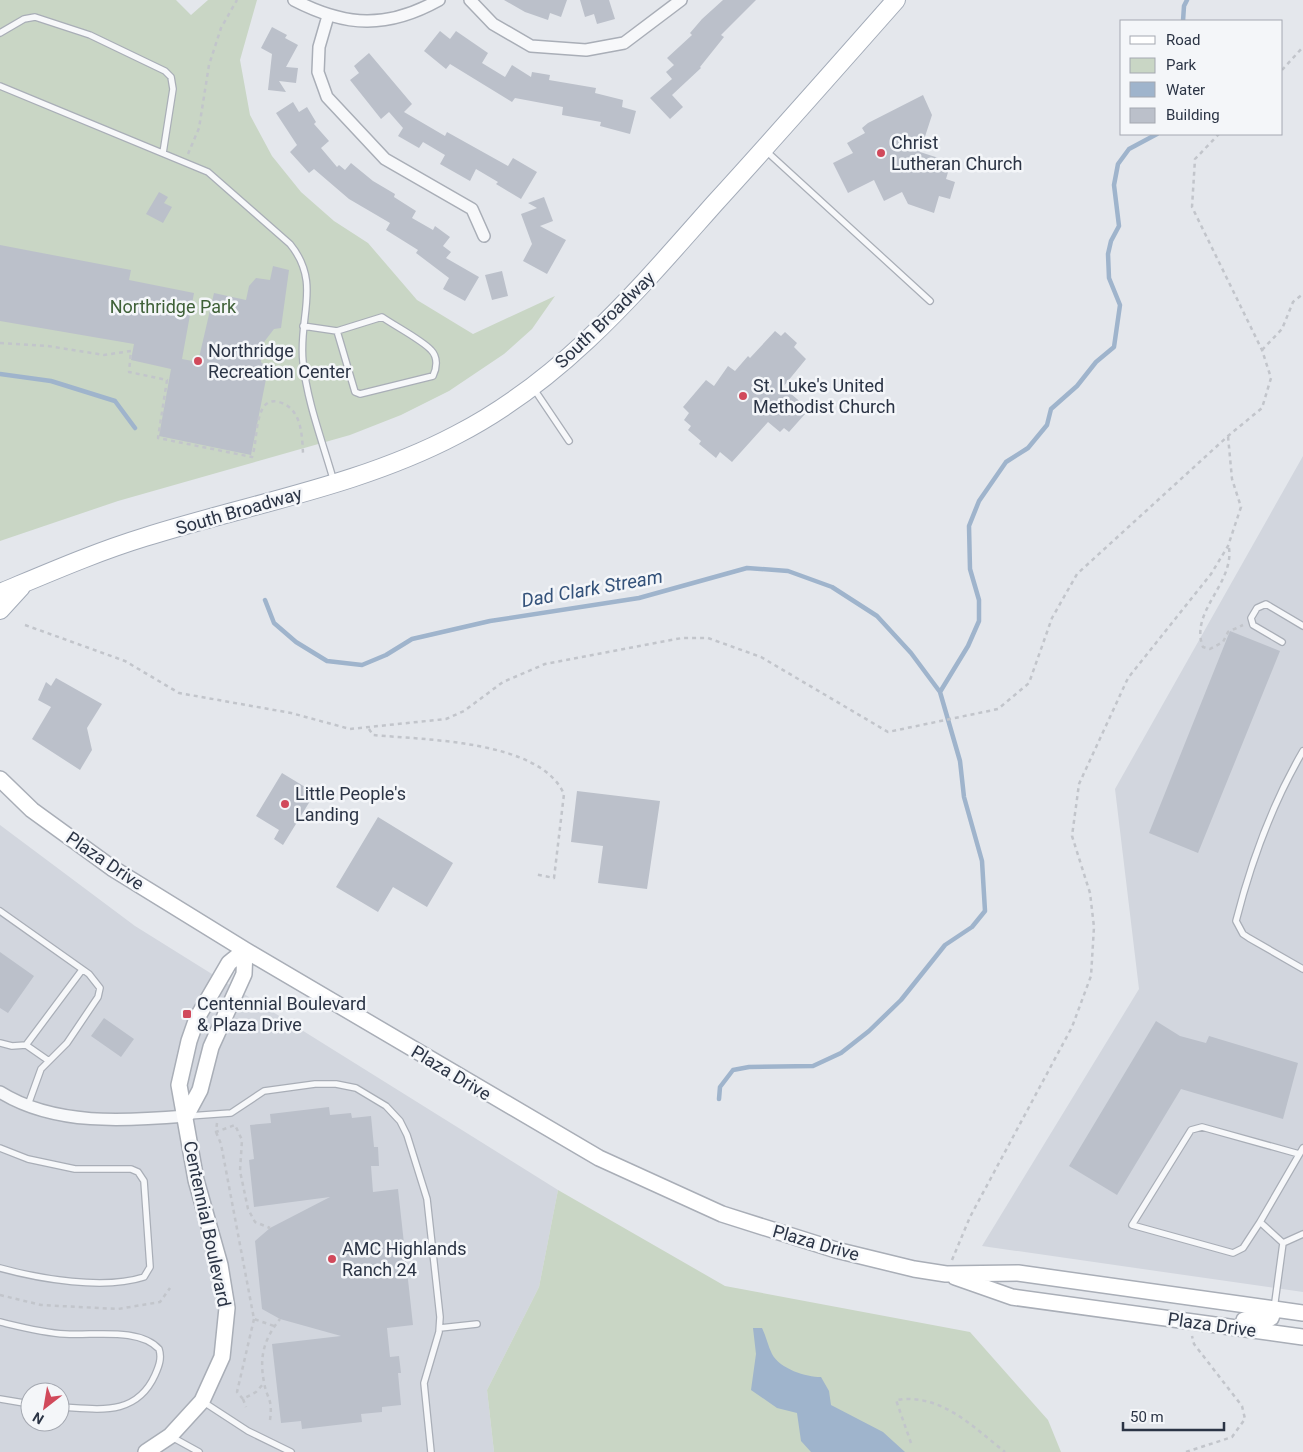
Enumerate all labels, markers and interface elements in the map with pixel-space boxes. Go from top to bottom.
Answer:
legend [1120,20,1283,135]
text: Road [1166,31,1200,49]
text: Park [1166,56,1197,74]
text: Water [1166,81,1205,99]
text: Building [1166,106,1220,124]
place label: Christ Lutheran Church [891,132,1022,174]
marker: Christ Lutheran Church [875,147,887,159]
street label: South Broadway [551,267,659,372]
park label: Northridge Park [110,296,237,317]
place label: Northridge Recreation Center [208,340,351,382]
marker: Northridge Recreation Center [192,355,204,367]
place label: St. Luke's United Methodist Church [753,375,895,417]
marker: St. Luke's United Methodist Church [737,390,749,402]
street label: South Broadway [173,482,305,539]
water label: Dad Clark Stream [520,565,664,612]
place label: Little People's Landing [295,783,406,825]
marker: Little People's Landing [279,798,291,810]
street label: Plaza Drive [62,827,148,894]
place label: Centennial Boulevard & Plaza Drive [197,993,366,1035]
marker: Centennial Boulevard & Plaza Drive [181,1008,193,1020]
street label: Plaza Drive [408,1041,495,1105]
street label: Centennial Boulevard [180,1139,235,1309]
street label: Plaza Drive [770,1220,862,1265]
place label: AMC Highlands Ranch 24 [342,1238,466,1280]
marker: AMC Highlands Ranch 24 [326,1253,338,1265]
street label: Plaza Drive [1166,1308,1258,1341]
north arrow [20,1382,70,1432]
scale bar [1123,1400,1224,1432]
text: 50 m [1130,1408,1164,1426]
text: N [30,1409,47,1428]

